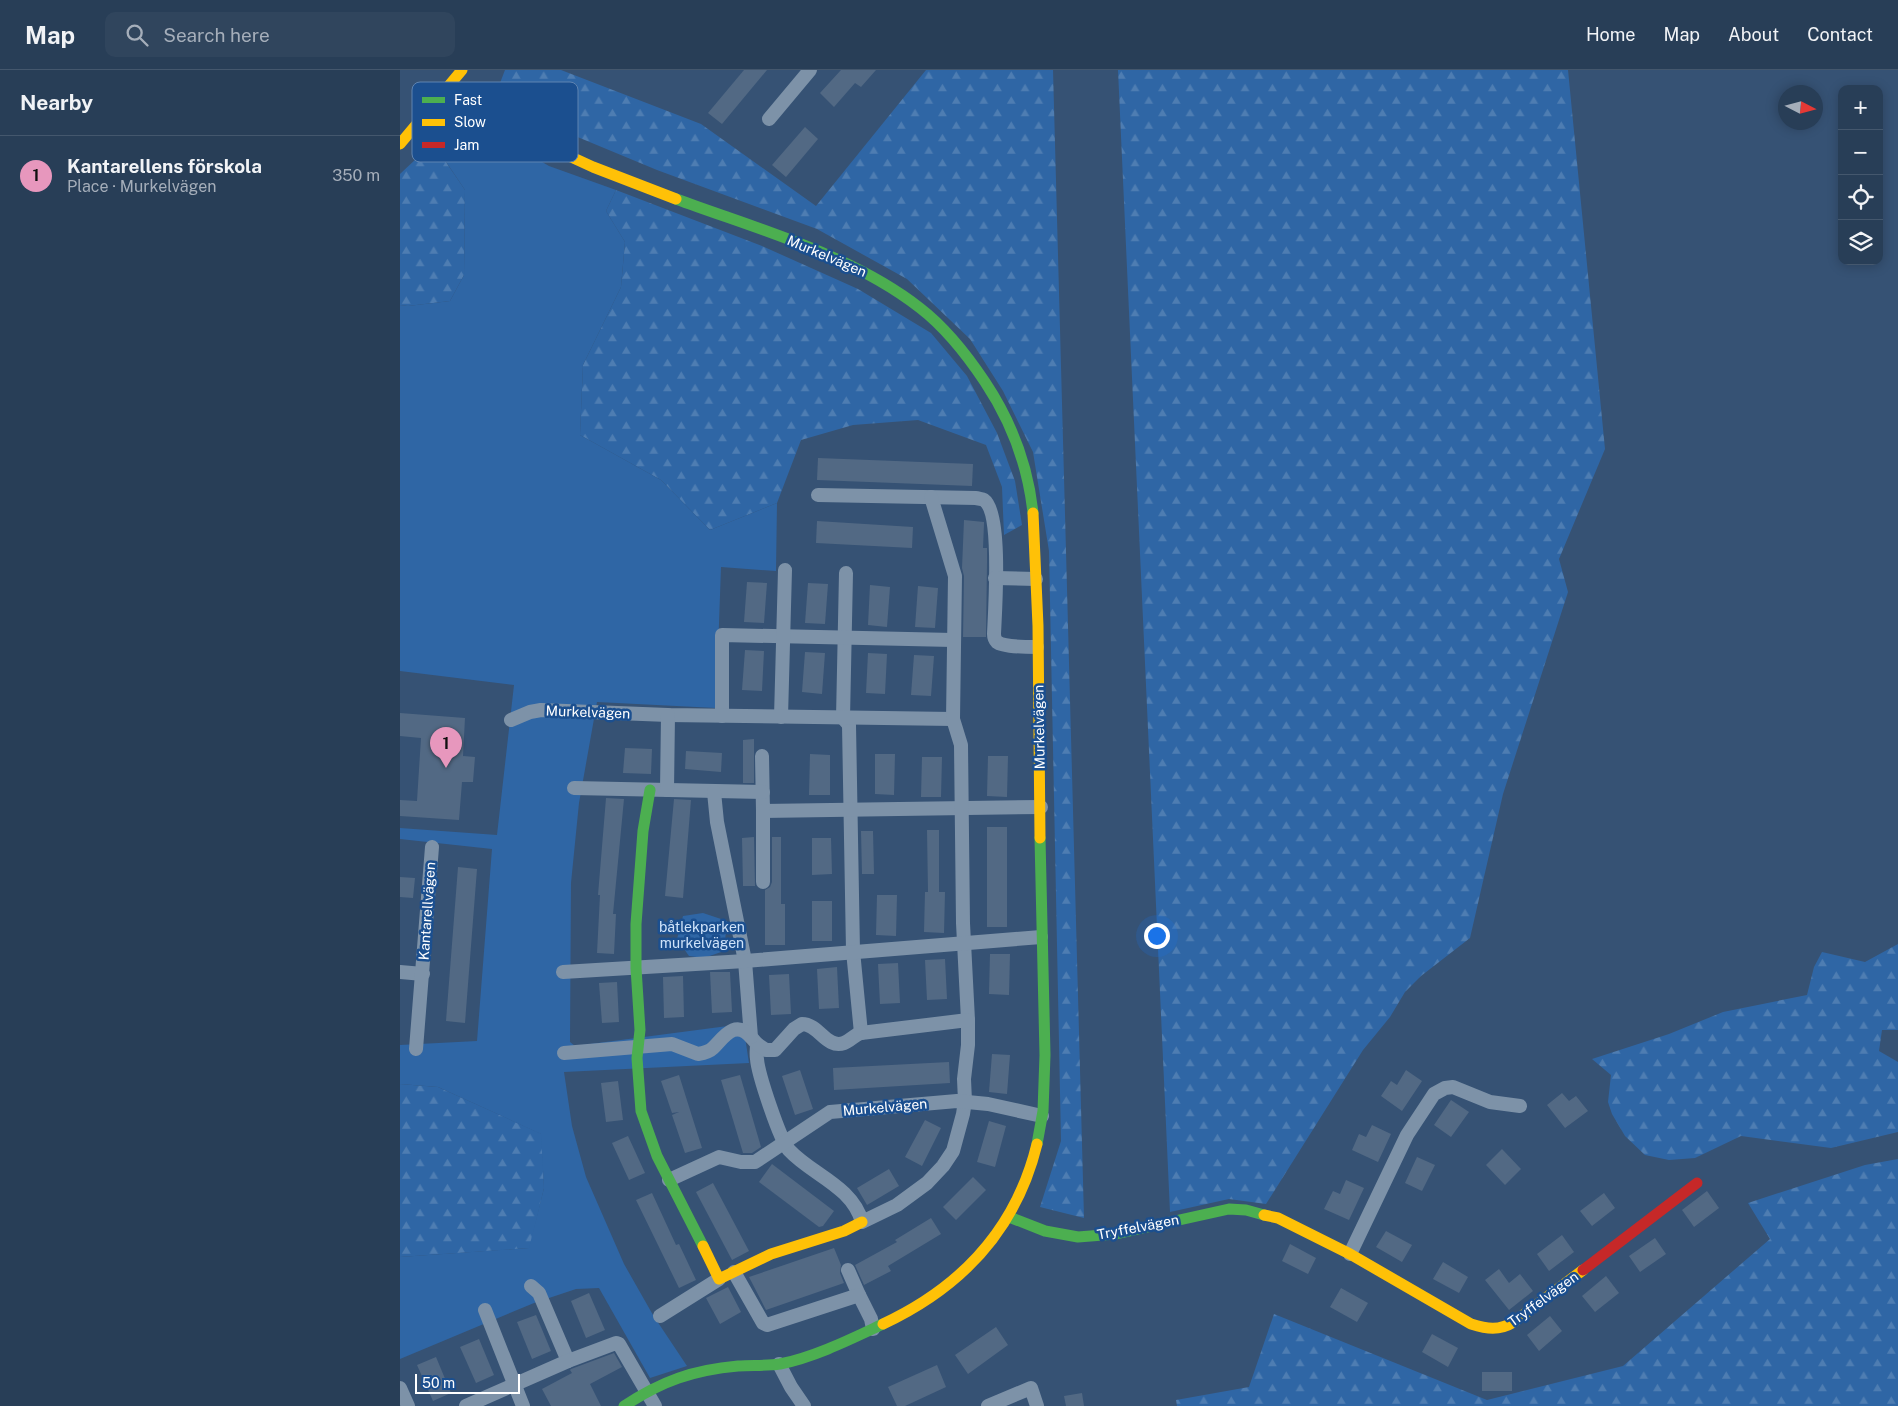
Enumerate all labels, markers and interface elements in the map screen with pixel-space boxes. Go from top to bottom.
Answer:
search box [105,12,455,57]
text: Map [25,21,75,49]
icon: search [123,21,151,49]
text: Search here [163,24,270,46]
text: Home [1586,24,1636,45]
text: Map [1664,24,1700,45]
text: About [1728,24,1779,45]
text: Contact [1807,24,1873,45]
legend [412,82,578,162]
north arrow [1778,85,1823,130]
map controls [1838,85,1883,265]
button: + [1838,85,1883,130]
text: Nearby [20,90,93,115]
text: Fast [454,92,482,108]
text: Slow [454,114,486,130]
button: − [1838,130,1883,175]
text: Jam [454,137,479,153]
text: Kantarellens förskola [67,155,262,177]
text: 1 [33,166,39,185]
text: 350 m [332,166,380,185]
button: locate [1838,175,1883,220]
text: Place · Murkelvägen [67,177,216,196]
button: layers [1838,220,1883,265]
street label: Murkelvägen [785,232,869,280]
street label: Murkelvägen [1030,685,1048,769]
street label: Murkelvägen [545,703,631,721]
pin: 1 [430,727,462,768]
street label: Kantarellvägen [416,861,438,961]
park label: båtlekparken murkelvägen [659,919,745,951]
your location [1144,923,1170,949]
street label: Murkelvägen [842,1095,928,1119]
street label: Tryffelvägen [1096,1211,1180,1243]
street label: Tryffelvägen [1505,1268,1581,1330]
scale bar [415,1371,520,1394]
text: 50 m [422,1375,455,1391]

